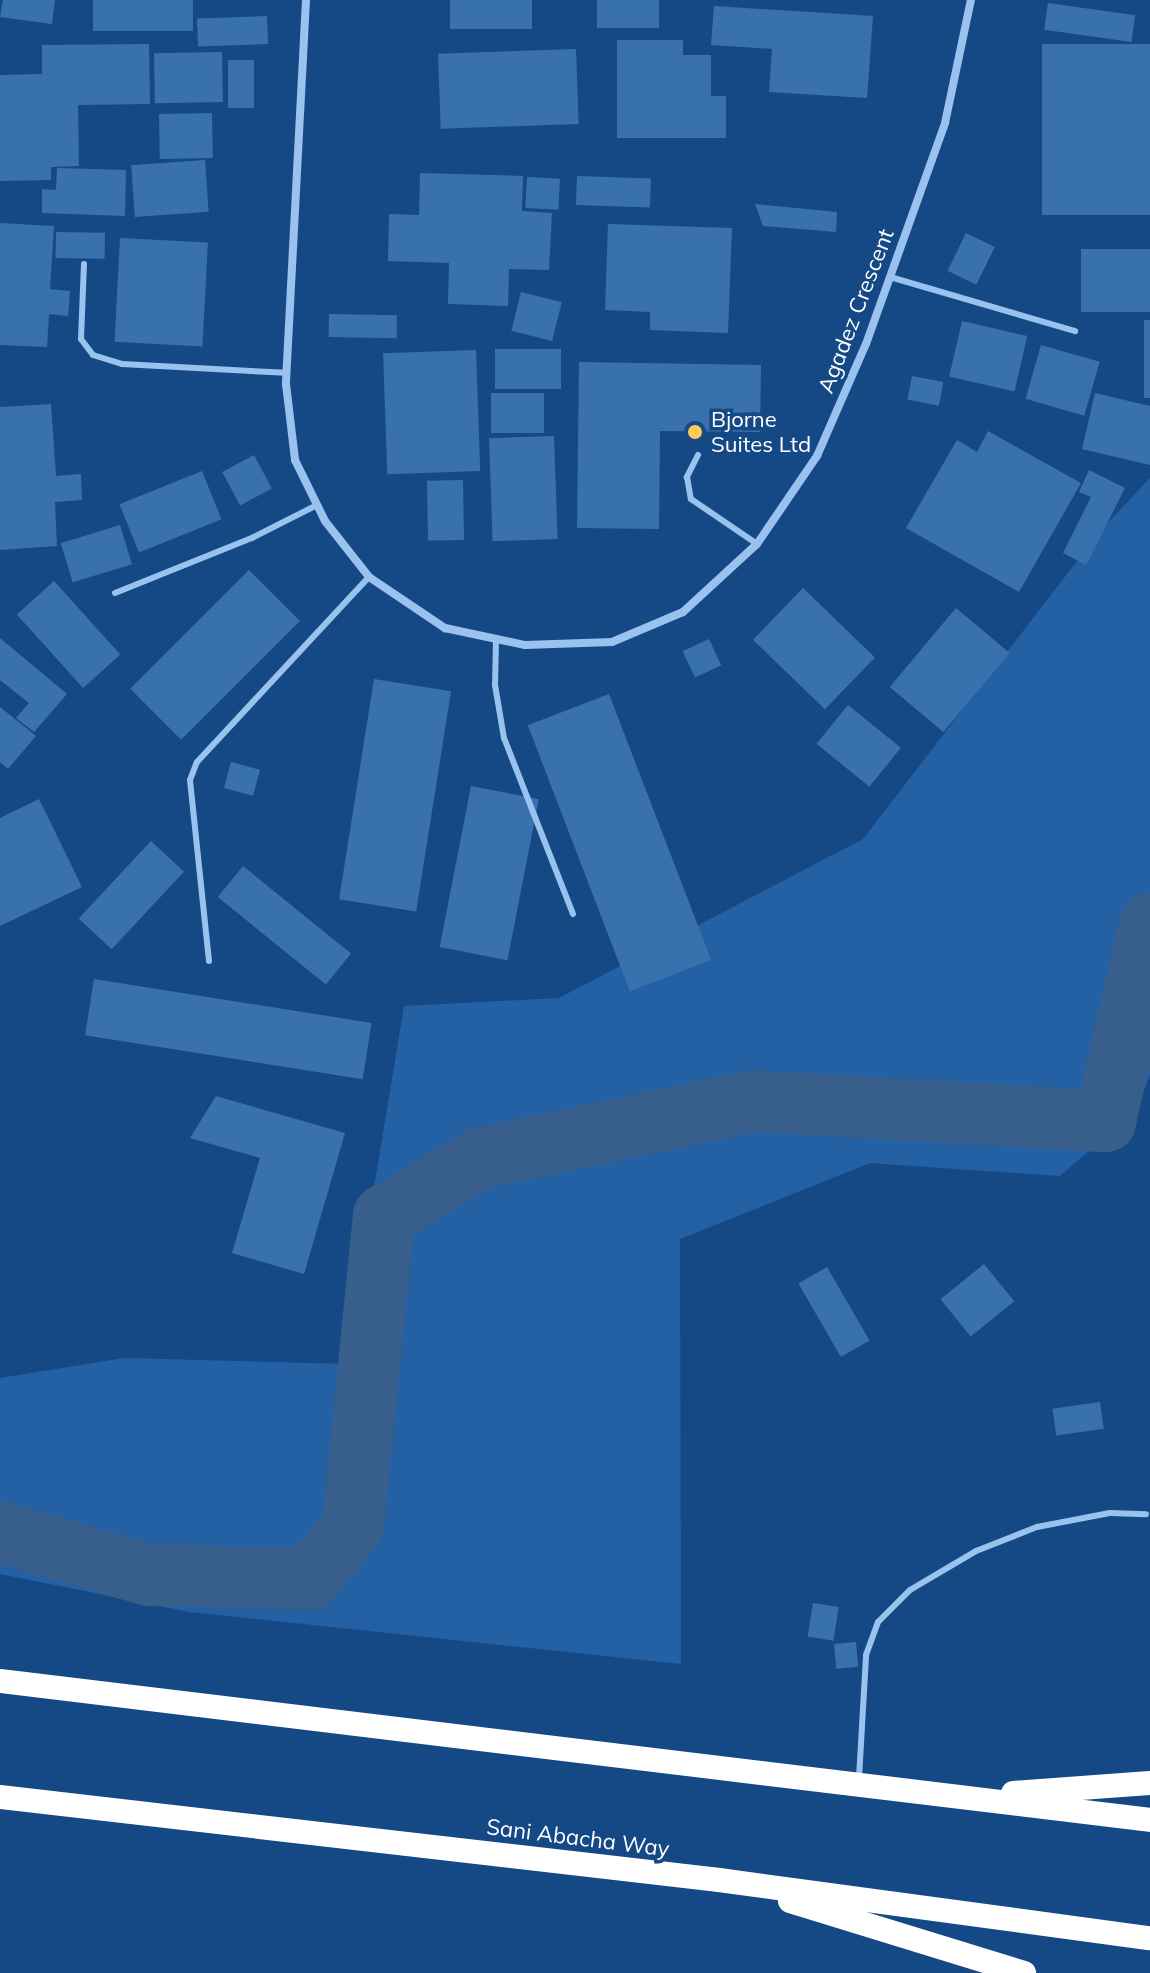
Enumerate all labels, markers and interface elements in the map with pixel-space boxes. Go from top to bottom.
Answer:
street label: Agadez Crescent [813,225,899,397]
place label: Bjorne Suites Ltd [711,406,811,458]
marker: Bjorne Suites Ltd [686,423,704,441]
street label: Sani Abacha Way [485,1814,671,1862]

